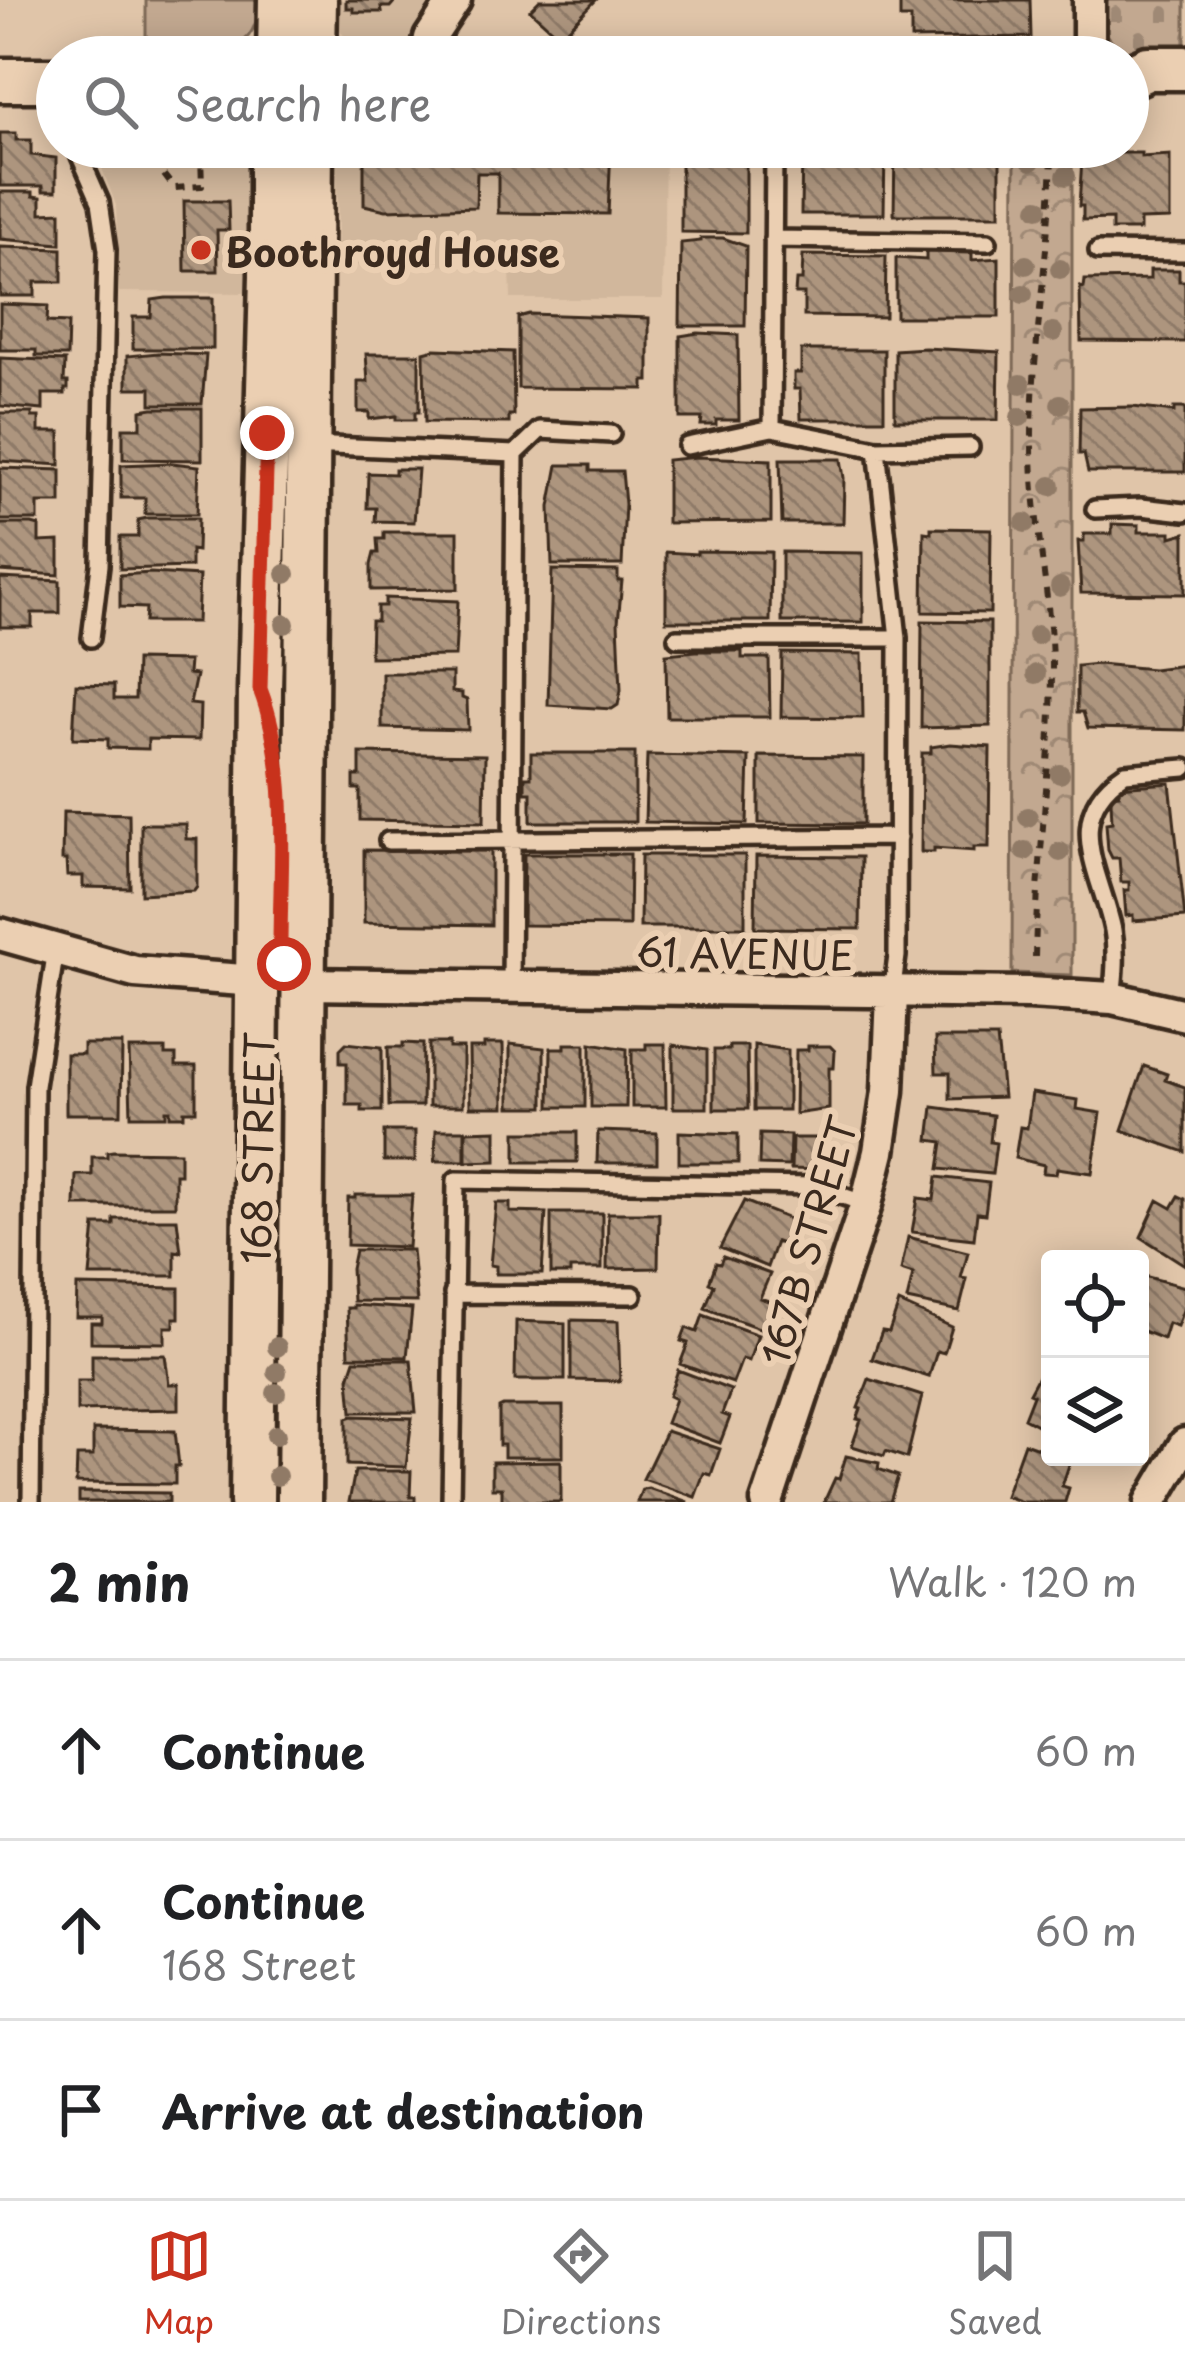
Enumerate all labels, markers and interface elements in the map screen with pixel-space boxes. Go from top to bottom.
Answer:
search box [36,36,1149,168]
text: Search here [174,68,431,136]
icon: search [78,69,144,135]
place label: Boothroyd House [225,221,560,280]
marker: Boothroyd House [188,237,214,263]
route end [240,406,294,460]
street label: 61 AVENUE [636,921,854,983]
route start [257,937,311,991]
street label: 168 STREET [224,1031,288,1264]
street label: 167B STREET [743,1108,871,1371]
map controls [1041,1250,1149,1466]
button: locate [1041,1250,1149,1358]
button: layers [1041,1358,1149,1466]
text: 2 min [48,1542,190,1619]
text: Walk · 120 m [888,1551,1137,1610]
text: Continue [162,1716,365,1784]
icon: ahead [48,1717,114,1783]
text: 60 m [1035,1720,1137,1779]
text: Continue [162,1866,365,1934]
icon: ahead [48,1897,114,1963]
text: 60 m [1035,1900,1137,1959]
text: 168 Street [162,1934,356,1993]
text: Arrive at destination [162,2076,645,2144]
icon: arrive [48,2077,114,2143]
tab: Map [143,2223,214,2345]
tab: Directions [501,2223,661,2345]
tab: Saved [948,2223,1042,2345]

